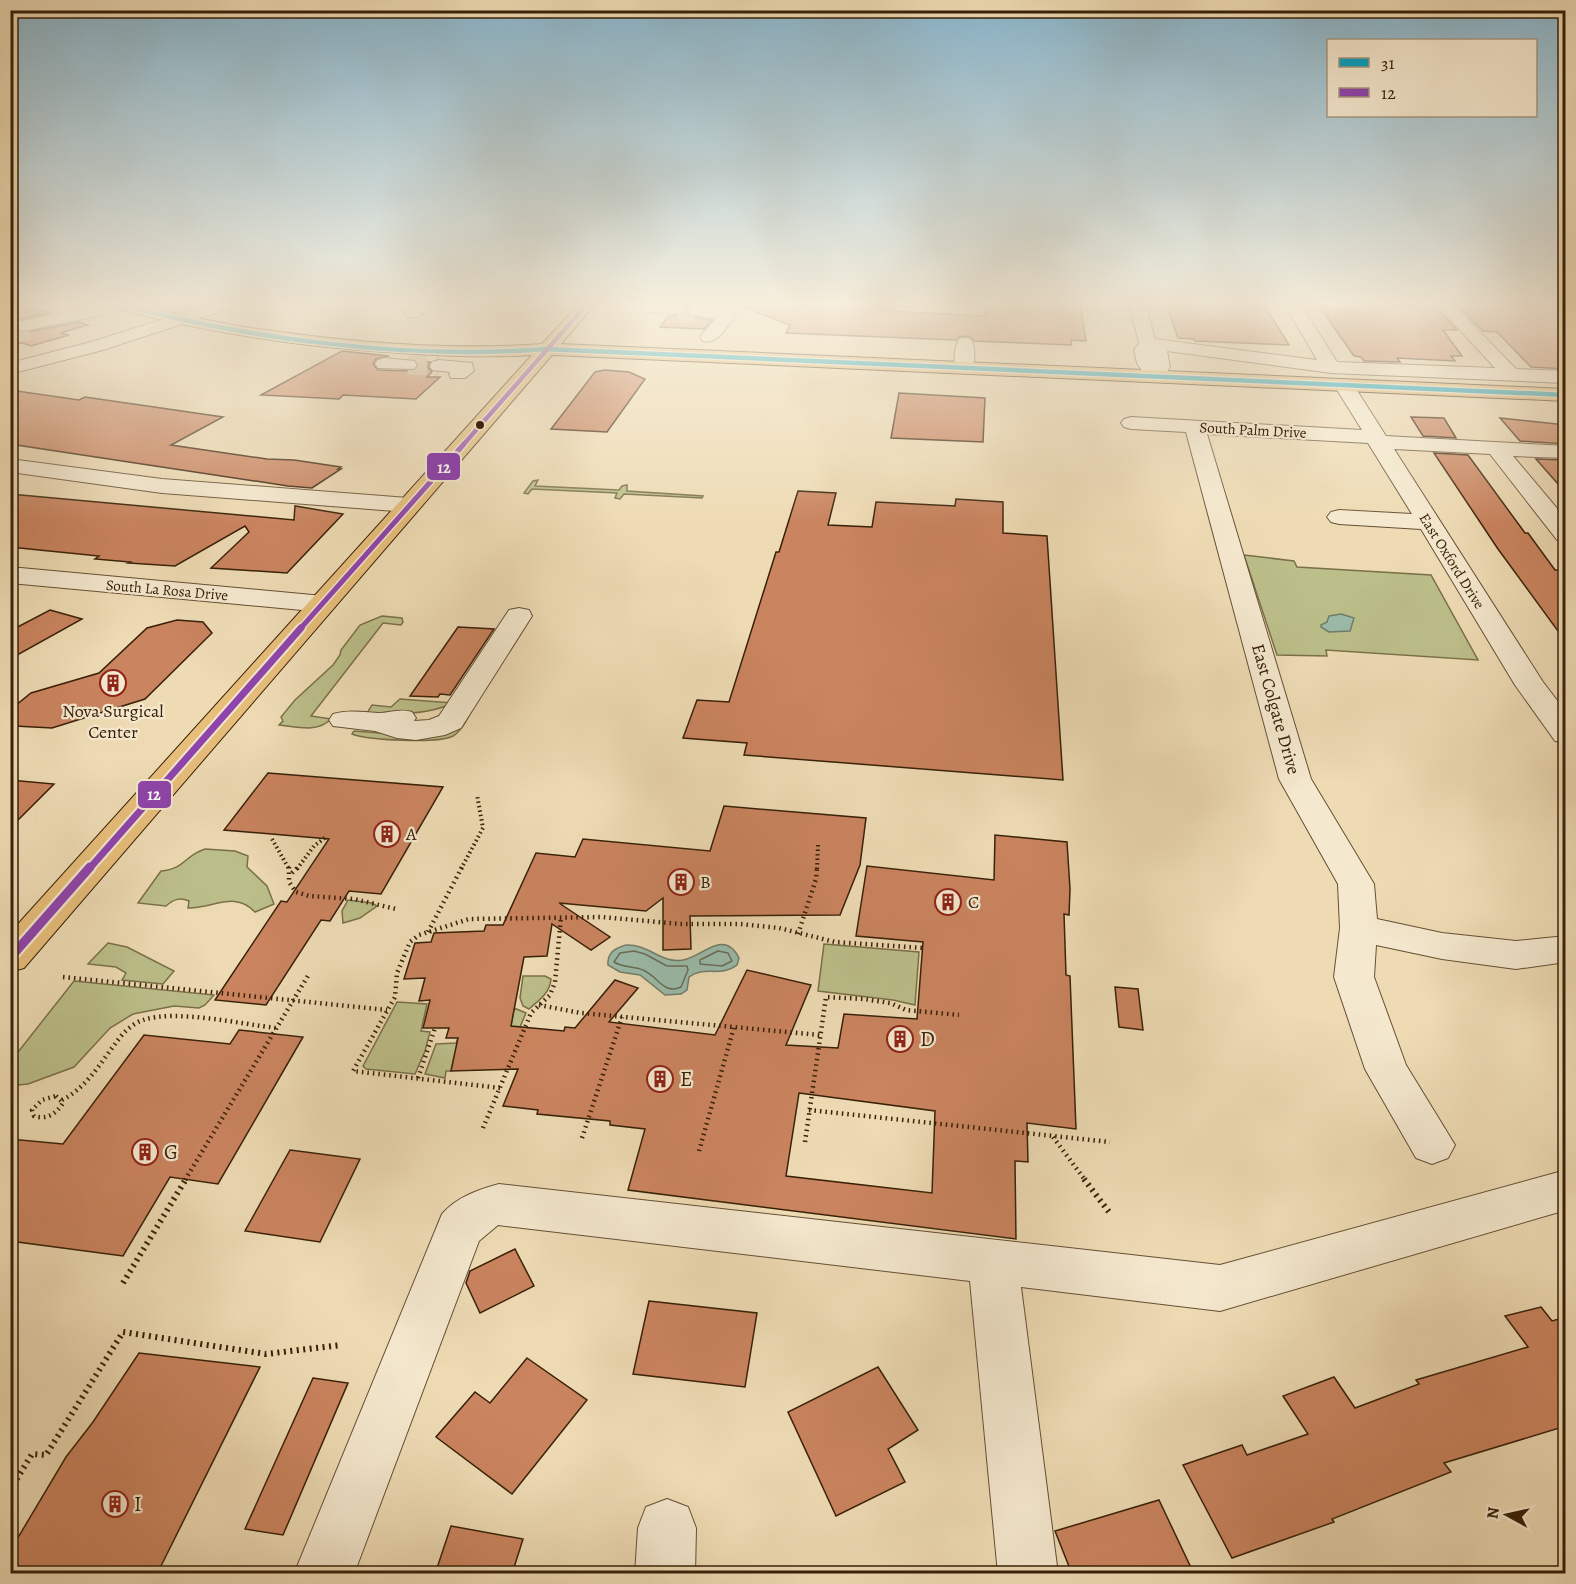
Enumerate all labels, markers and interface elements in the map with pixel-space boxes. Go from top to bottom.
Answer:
legend [1327,39,1537,117]
text: 31 [1381,51,1395,75]
text: 12 [1381,81,1396,105]
street label: South Palm Drive [1199,417,1307,443]
unlabelled marker [474,419,486,431]
line badge: 12 [426,452,461,481]
text: 12 [437,457,451,479]
street label: East Oxford Drive [1415,509,1490,613]
street label: South La Rosa Drive [105,575,229,605]
street label: East Colgate Drive [1246,641,1306,777]
building icon: Nova Surgical Center [98,668,128,698]
place label: Nova Surgical Center [62,699,164,744]
line badge: 12 [137,780,172,809]
text: 12 [147,784,161,806]
building icon: A [372,819,402,849]
place label: A [405,822,417,846]
building icon: B [666,867,696,897]
place label: B [700,870,711,894]
building icon: C [933,887,963,917]
place label: C [968,890,979,914]
building icon: D [885,1024,915,1054]
place label: D [920,1025,935,1053]
building icon: E [645,1064,675,1094]
place label: E [680,1065,692,1093]
building icon: G [130,1137,160,1167]
place label: G [164,1138,178,1166]
north arrow [1477,1485,1537,1545]
building icon: I [100,1489,130,1519]
place label: I [134,1490,142,1518]
text: N [1481,1505,1505,1520]

